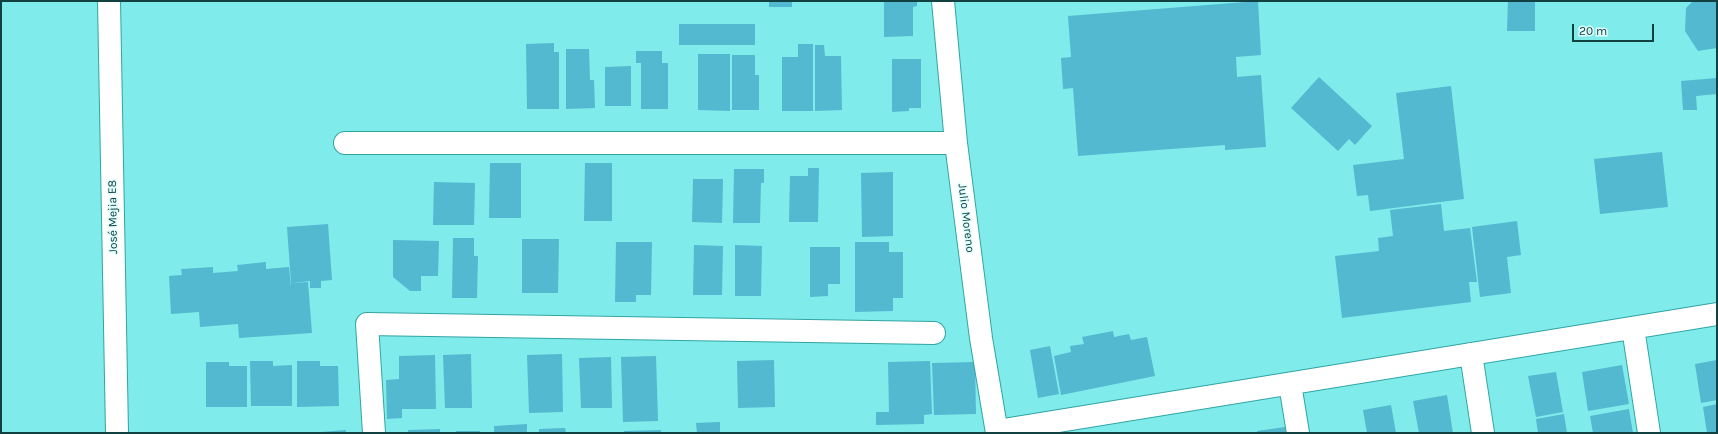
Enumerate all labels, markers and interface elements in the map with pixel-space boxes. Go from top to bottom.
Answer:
scale bar [1574,16,1656,42]
text: 20 m [1579,24,1607,38]
street label: José Mejia E8 [105,180,121,254]
street label: Julio Moreno [955,183,977,253]

